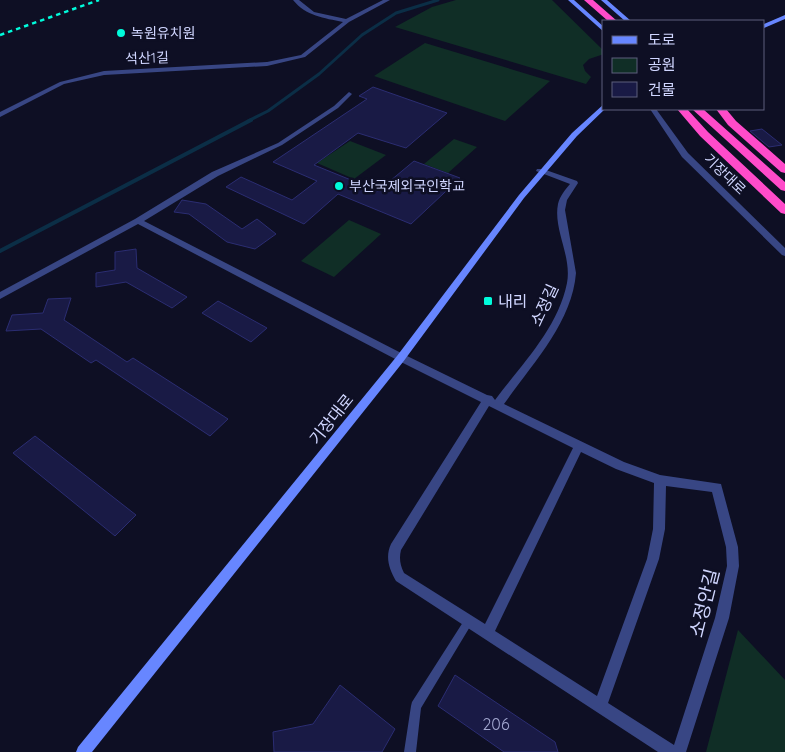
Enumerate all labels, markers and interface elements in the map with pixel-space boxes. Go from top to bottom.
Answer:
legend [602,20,765,110]
place label: 녹원유치원 [131,24,195,42]
marker: 녹원유치원 [115,27,127,39]
text: 도로 [648,30,676,49]
street label: 석산1길 [125,48,169,68]
text: 공원 [648,55,676,74]
text: 건물 [648,80,676,99]
street label: 기장대로 [700,150,750,198]
place label: 부산국제외국인학교 [349,177,465,195]
marker: 부산국제외국인학교 [333,180,345,192]
street label: 소정길 [526,281,562,329]
place label: 내리 [498,291,527,311]
marker: 내리 [482,295,494,307]
street label: 기장대로 [305,390,357,448]
street label: 소정안길 [684,566,724,640]
house number: 206 [483,714,510,734]

